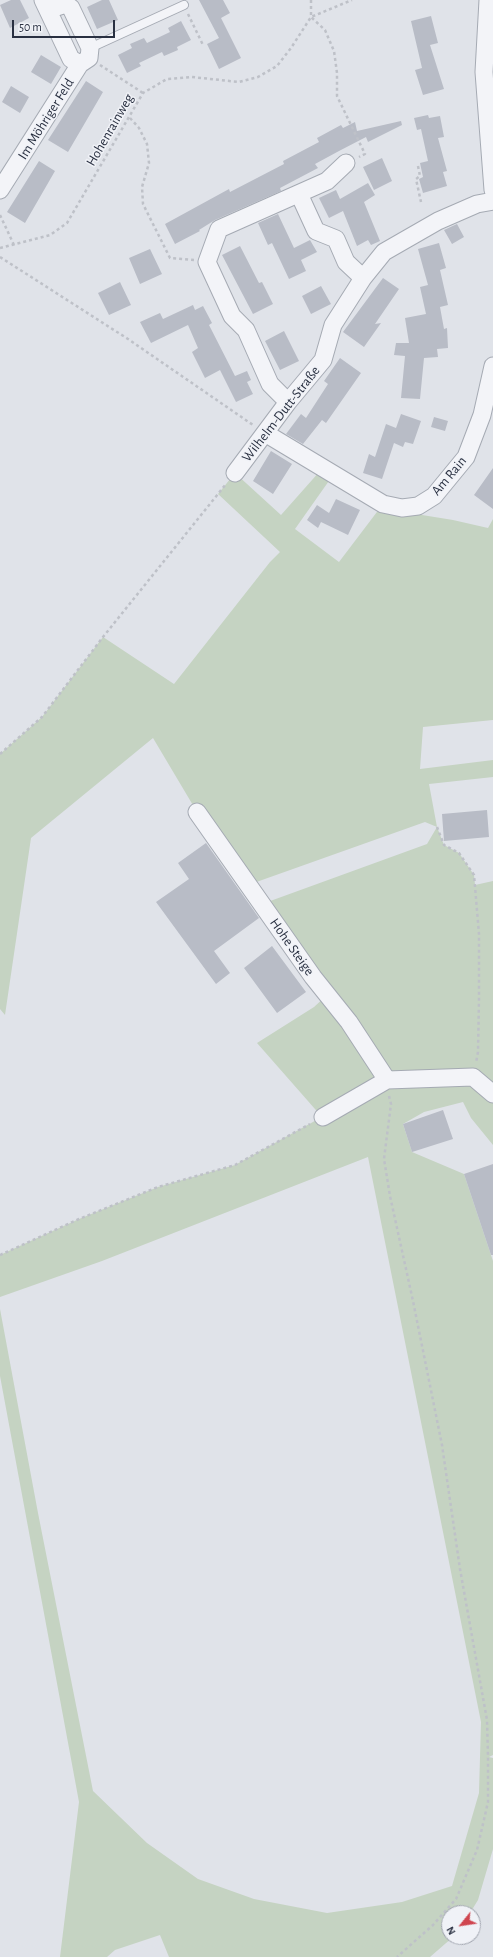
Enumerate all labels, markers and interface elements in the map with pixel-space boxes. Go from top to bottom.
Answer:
scale bar [14,12,117,38]
text: 50 m [19,21,42,33]
street label: Im Möhriger Feld [14,75,78,163]
street label: Hohenrainweg [83,91,137,169]
street label: Wilhelm-Dutt-Straße [238,363,324,465]
street label: Am Rain [428,453,470,499]
street label: Hohe Steige [266,915,318,979]
north arrow [441,1905,481,1945]
text: N [444,1925,458,1937]

